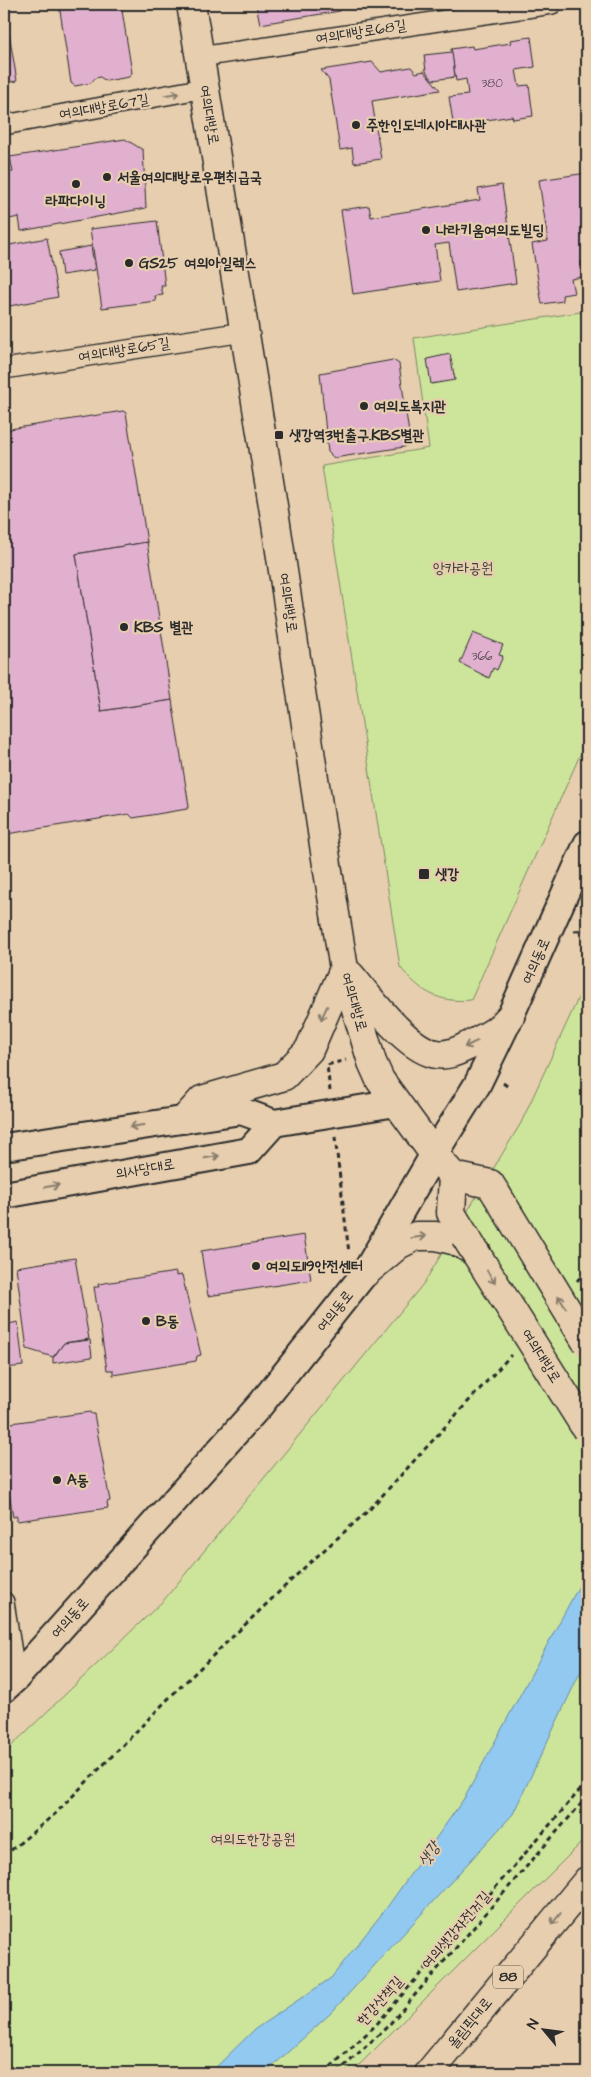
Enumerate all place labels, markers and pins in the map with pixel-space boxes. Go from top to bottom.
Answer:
place label: 주한인도네시아대사관 [366,115,487,136]
marker: 주한인도네시아대사관 [350,119,362,131]
place label: 서울여의대방로우편취급국 [117,167,262,188]
marker: 서울여의대방로우편취급국 [101,171,113,183]
marker: 라파다이닝 [70,178,82,190]
place label: 라파다이닝 [45,191,106,212]
place label: 나라키움여의도빌딩 [436,220,545,241]
marker: 나라키움여의도빌딩 [420,224,432,236]
place label: GS25 여의아일렉스 [139,253,257,274]
marker: GS25 여의아일렉스 [123,257,135,269]
place label: 여의도복지관 [374,396,446,417]
marker: 여의도복지관 [358,400,370,412]
place label: 샛강역3번출구.KBS별관 [289,425,425,446]
marker: 샛강역3번출구.KBS별관 [273,429,285,441]
place label: KBS 별관 [134,617,194,638]
marker: KBS 별관 [118,621,130,633]
place label: 샛강 [435,864,459,885]
marker: 샛강 [417,867,431,881]
place label: 여의도119안전센터 [266,1256,363,1277]
marker: 여의도119안전센터 [250,1260,262,1272]
place label: B동 [156,1311,179,1332]
marker: B동 [140,1315,152,1327]
place label: A동 [67,1470,89,1491]
marker: A동 [51,1474,63,1486]

